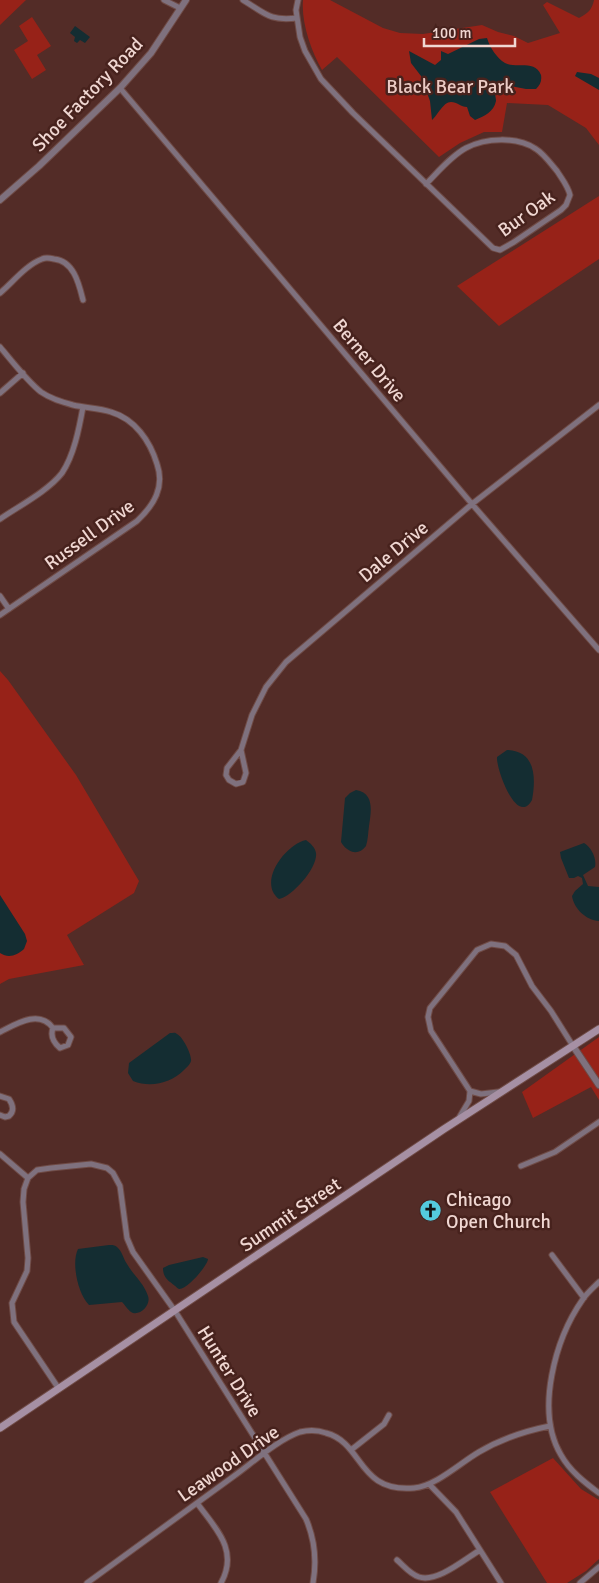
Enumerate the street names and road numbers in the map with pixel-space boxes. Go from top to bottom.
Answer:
street label: Shoe Factory Road [27,32,148,157]
street label: Bur Oak [493,185,560,242]
street label: Berner Drive [327,314,411,407]
street label: Russell Drive [40,494,139,575]
street label: Dale Drive [354,516,433,588]
street label: Summit Street [236,1172,346,1257]
street label: Hunter Drive [192,1321,267,1422]
street label: Leawood Drive [173,1420,284,1508]

